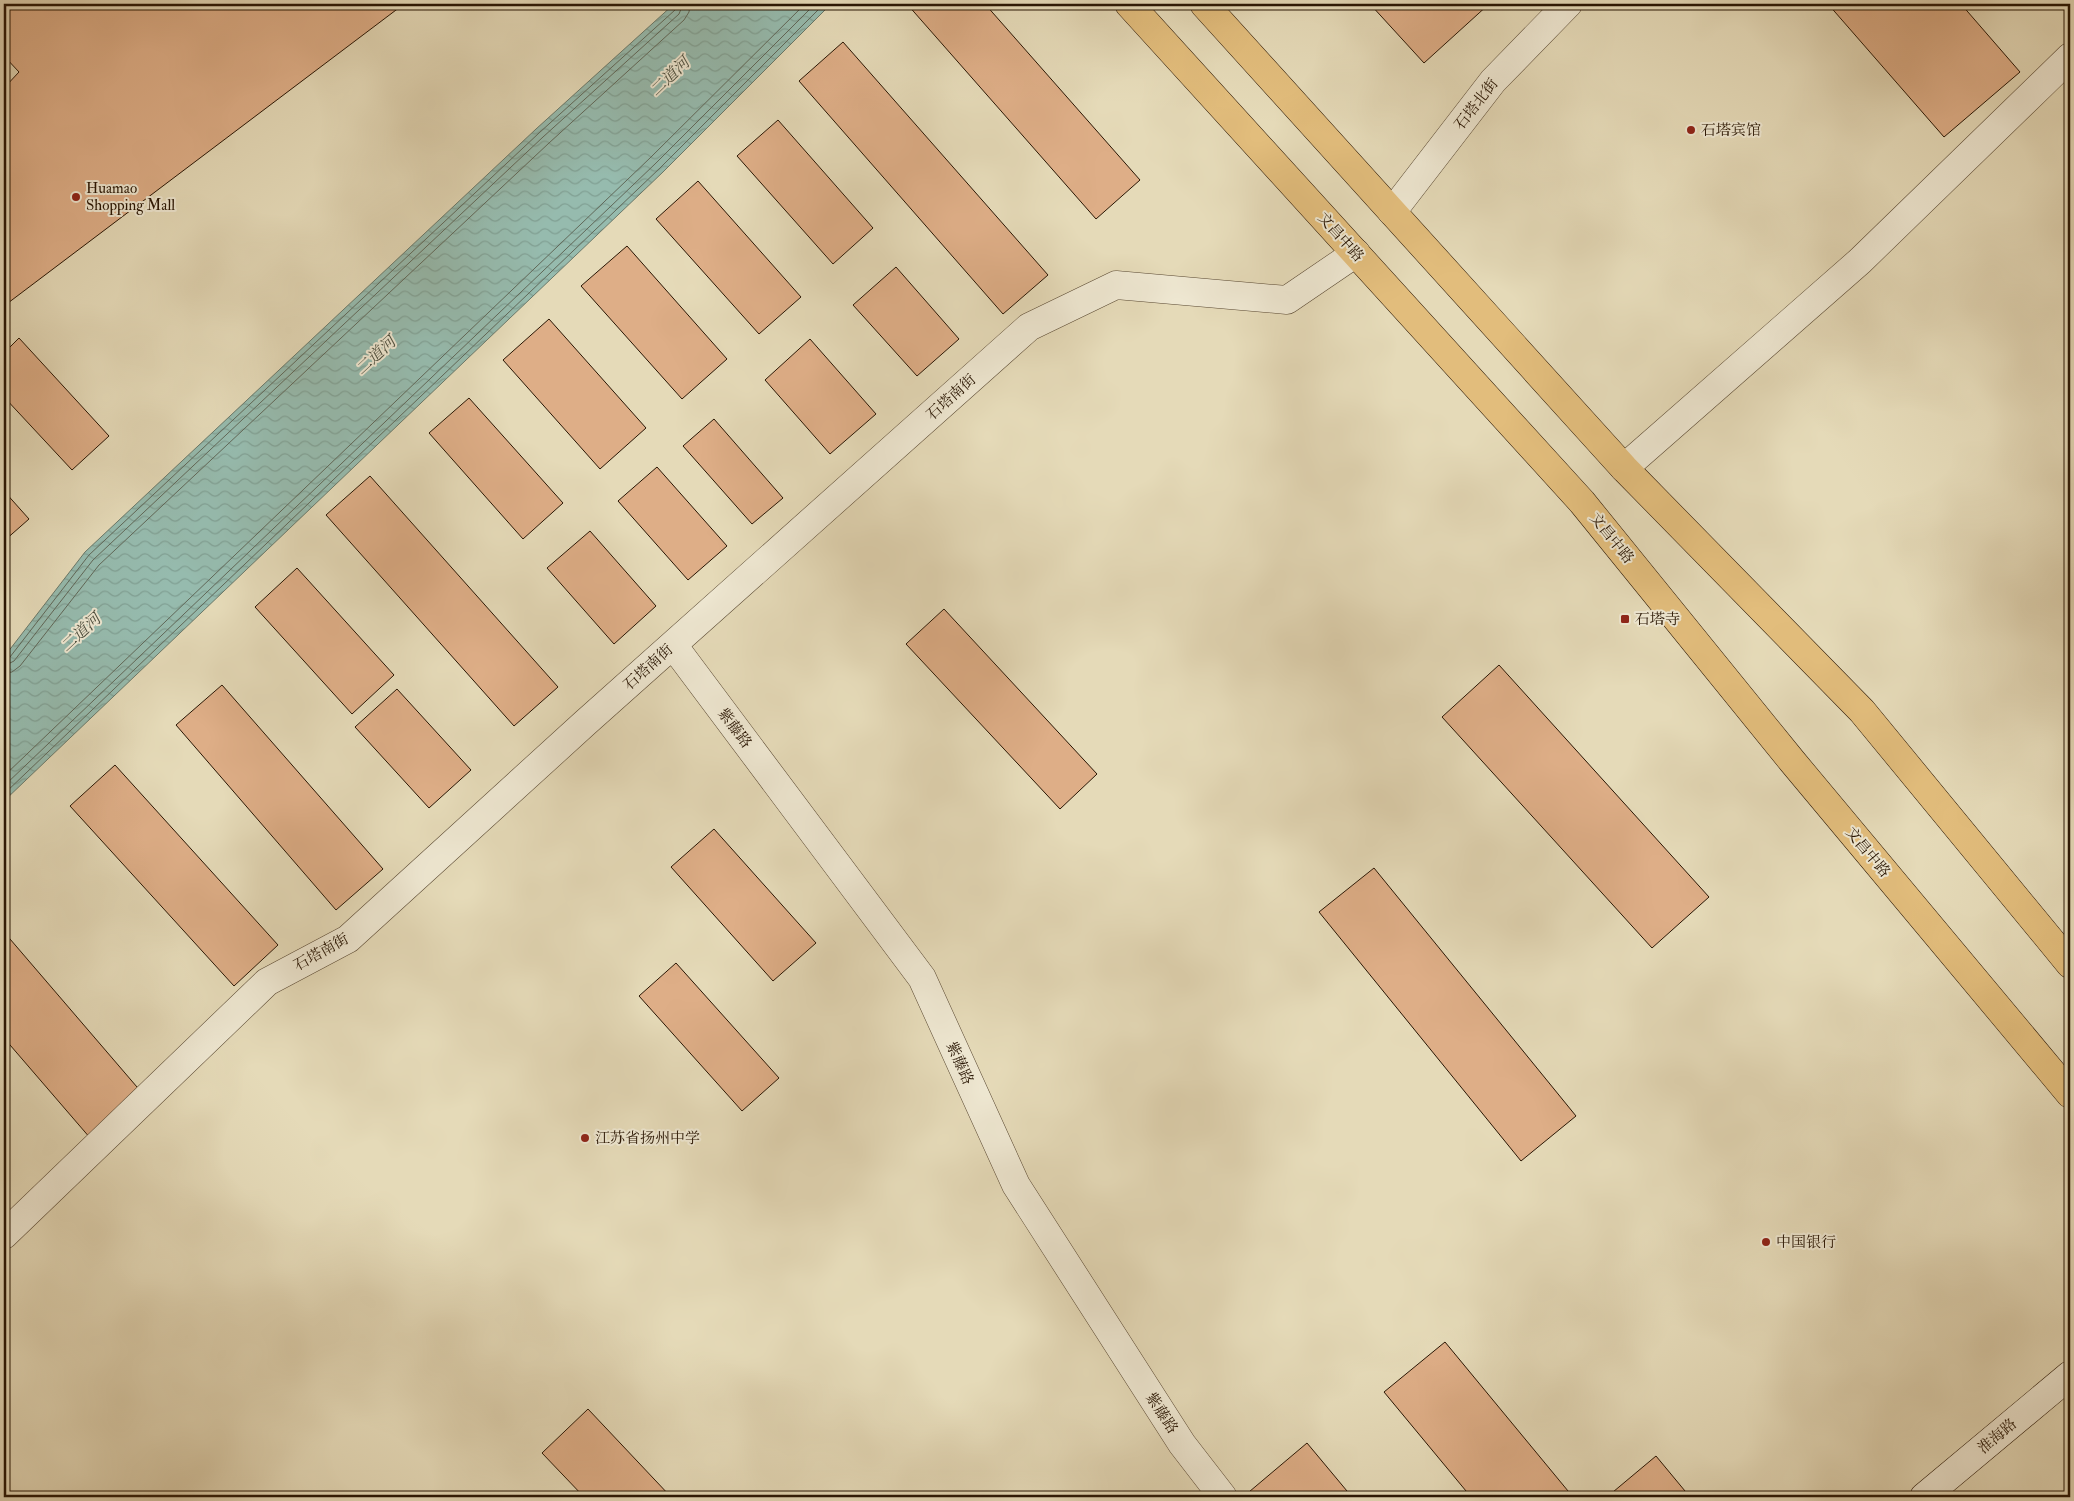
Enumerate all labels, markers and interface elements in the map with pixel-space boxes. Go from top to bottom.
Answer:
water label: 二道河 [645,51,696,101]
street label: 石塔北街 [1450,75,1502,134]
place label: 石塔宾馆 [1701,121,1761,140]
marker: 石塔宾馆 [1685,124,1697,136]
place label: Huamao Shopping Mall [86,179,175,216]
marker: Huamao Shopping Mall [70,191,82,203]
street label: 文昌中路 [1313,209,1368,266]
water label: 二道河 [351,330,402,379]
street label: 石塔南街 [923,370,980,425]
street label: 文昌中路 [1585,509,1638,568]
water label: 二道河 [56,607,107,656]
place label: 石塔寺 [1635,610,1680,629]
marker: 石塔寺 [1619,613,1631,625]
street label: 石塔南街 [620,640,677,695]
street label: 紫藤路 [713,705,756,752]
street label: 文昌中路 [1841,823,1894,881]
street label: 石塔南街 [290,930,352,975]
street label: 紫藤路 [942,1039,977,1088]
place label: 江苏省扬州中学 [595,1129,700,1148]
marker: 江苏省扬州中学 [579,1132,591,1144]
place label: 中国银行 [1776,1233,1836,1252]
marker: 中国银行 [1760,1236,1772,1248]
street label: 紫藤路 [1141,1389,1182,1437]
street label: 淮海路 [1974,1415,2021,1458]

